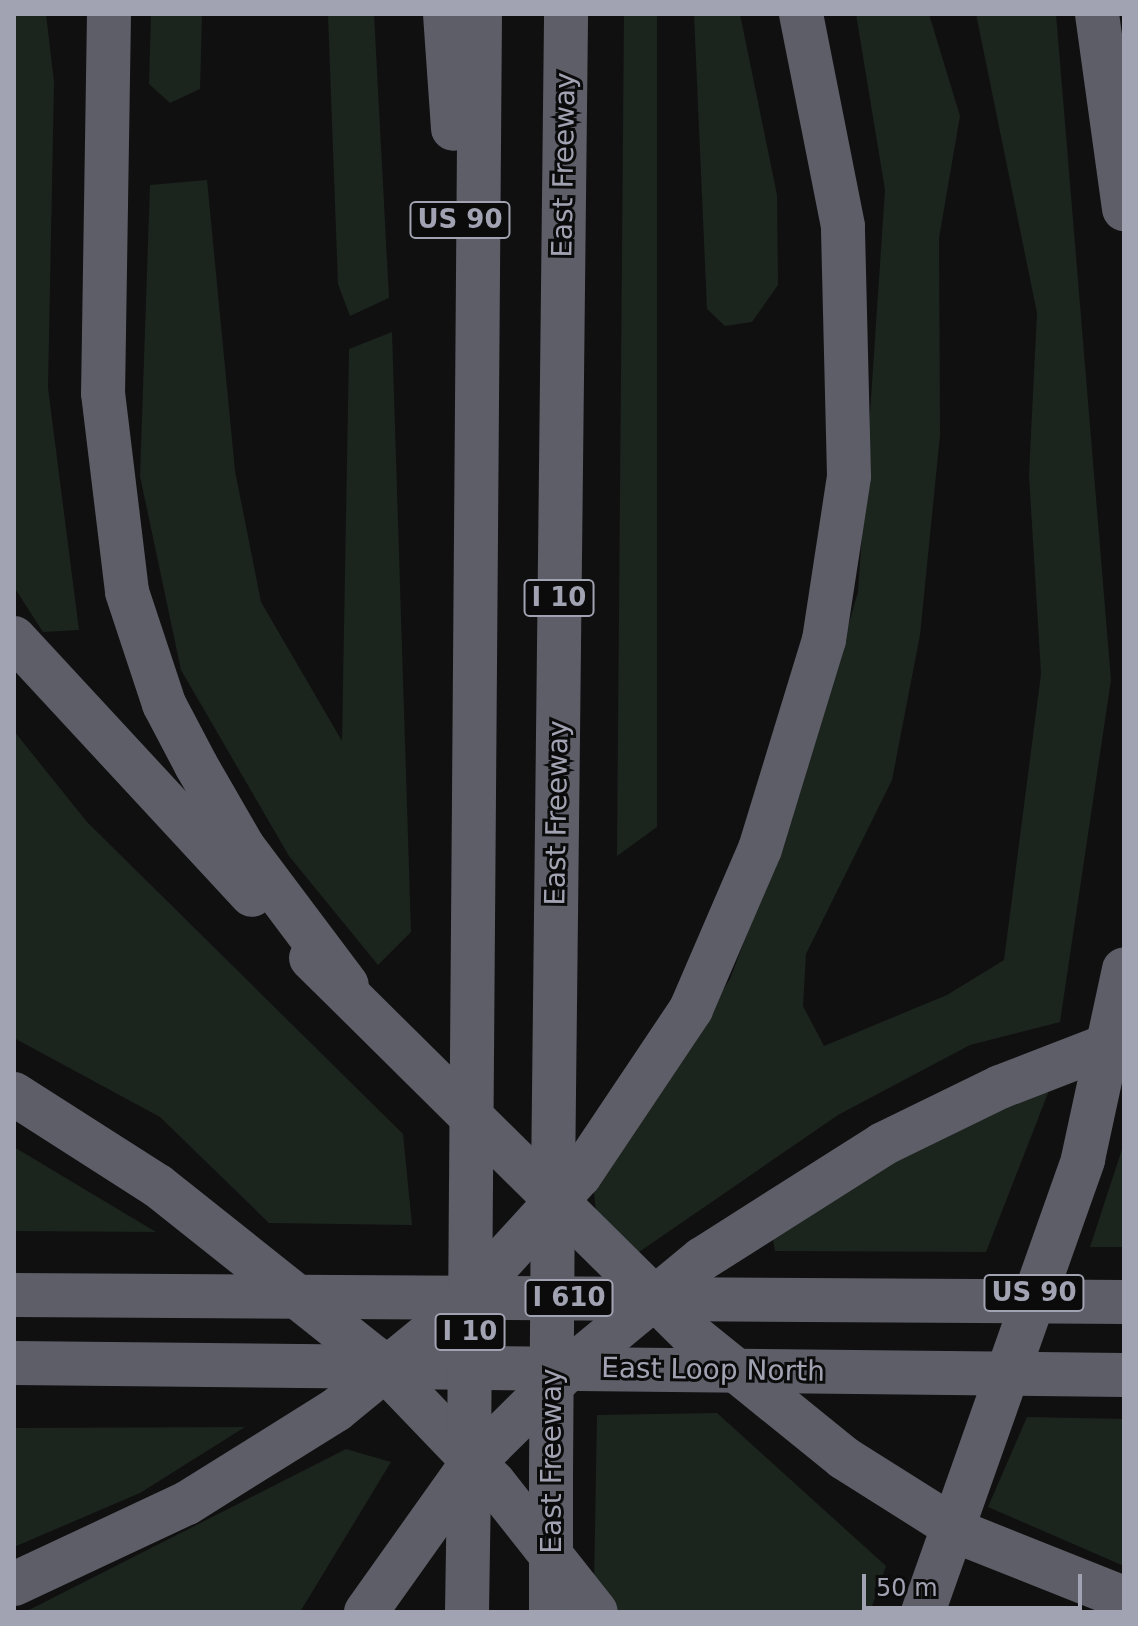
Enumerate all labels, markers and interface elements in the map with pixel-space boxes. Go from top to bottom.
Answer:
street label: East Freeway [546,72,582,258]
road number: US 90 [408,198,512,242]
road number: I 10 [523,576,595,620]
street label: East Freeway [539,720,575,906]
road number: US 90 [982,1271,1086,1315]
road number: I 610 [523,1276,615,1320]
road number: I 10 [434,1310,506,1354]
street label: East Loop North [601,1351,825,1389]
street label: East Freeway [535,1368,569,1554]
scale bar [866,1558,1086,1608]
text: 50 m [876,1574,938,1602]

